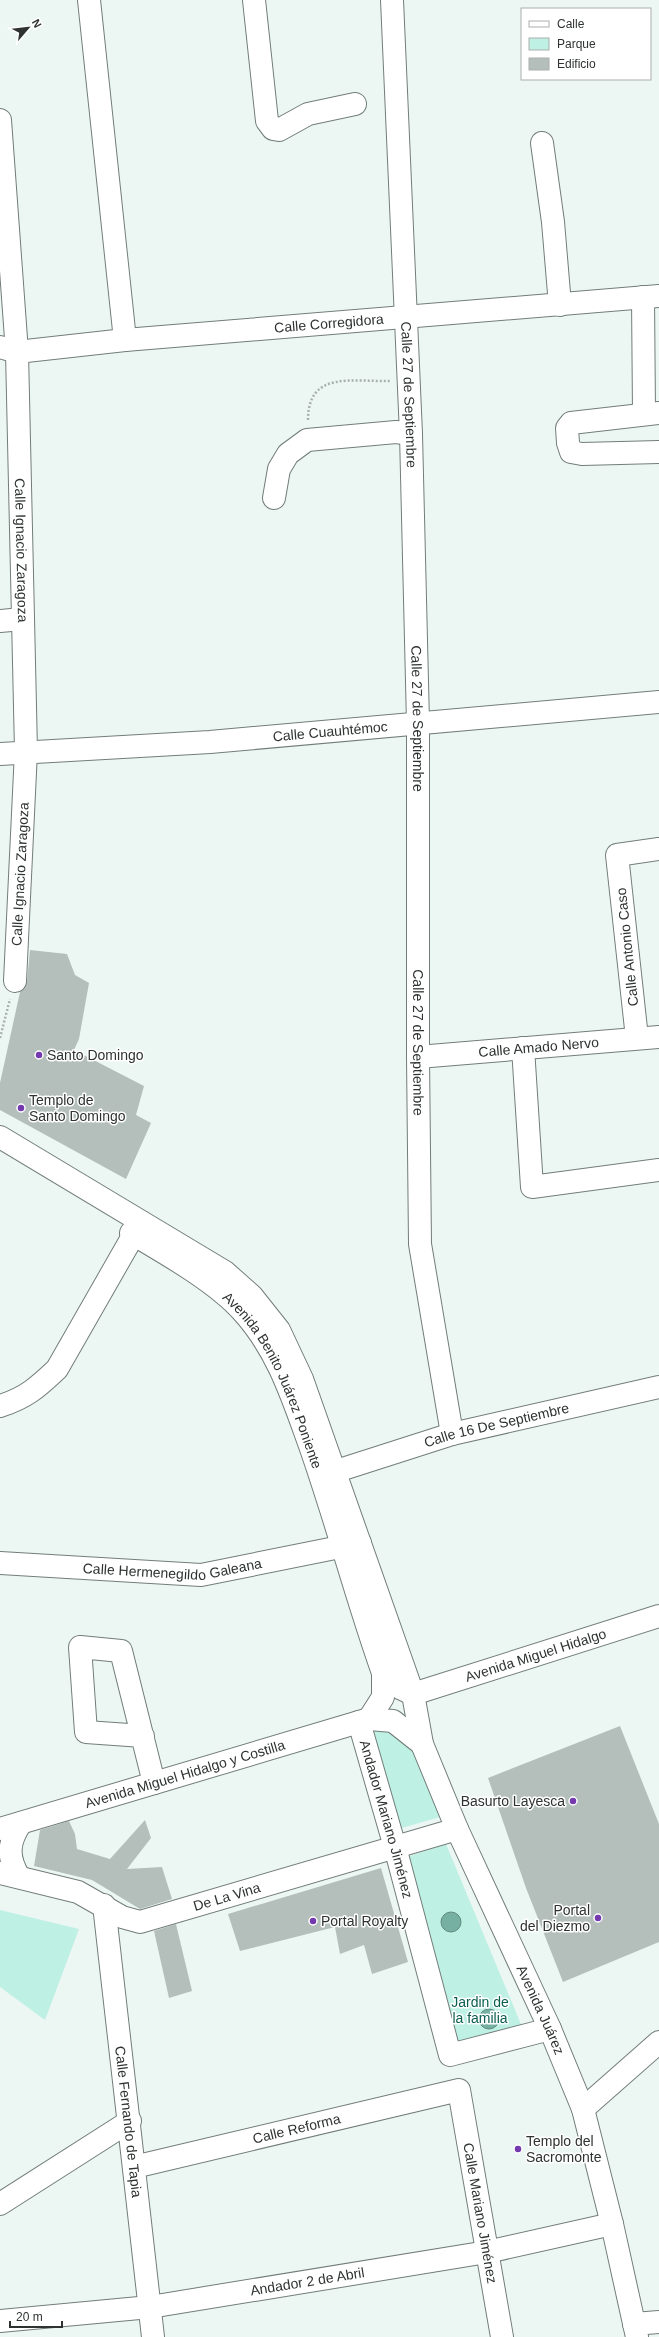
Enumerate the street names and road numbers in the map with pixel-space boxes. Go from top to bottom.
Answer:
street label: Calle Corregidora [273,311,385,336]
street label: Calle 27 de Septiembre [398,321,420,468]
street label: Calle Ignacio Zaragoza [12,478,31,623]
street label: Calle 27 de Septiembre [408,645,426,792]
street label: Calle Cuauhtémoc [272,718,388,744]
street label: Calle Ignacio Zaragoza [8,801,32,946]
street label: Calle Antonio Caso [613,887,641,1007]
street label: Calle 27 de Septiembre [410,969,427,1116]
street label: Calle Amado Nervo [478,1034,600,1060]
street label: Avenida Benito Juárez Poniente [220,1289,325,1471]
street label: Calle 16 De Septiembre [422,1400,571,1450]
street label: Calle Hermenegildo Galeana [82,1555,263,1583]
street label: Avenida Miguel Hidalgo [463,1625,608,1685]
street label: Avenida Miguel Hidalgo y Costilla [83,1736,287,1811]
street label: Andador Mariano Jiménez [357,1738,416,1900]
street label: De La Vina [191,1879,262,1914]
street label: Avenida Juárez [513,1963,568,2057]
street label: Calle Fernando de Tapia [112,2045,145,2198]
street label: Calle Reforma [251,2110,342,2147]
street label: Calle Mariano Jiménez [460,2142,501,2285]
street label: Andador 2 de Abril [249,2264,365,2299]

